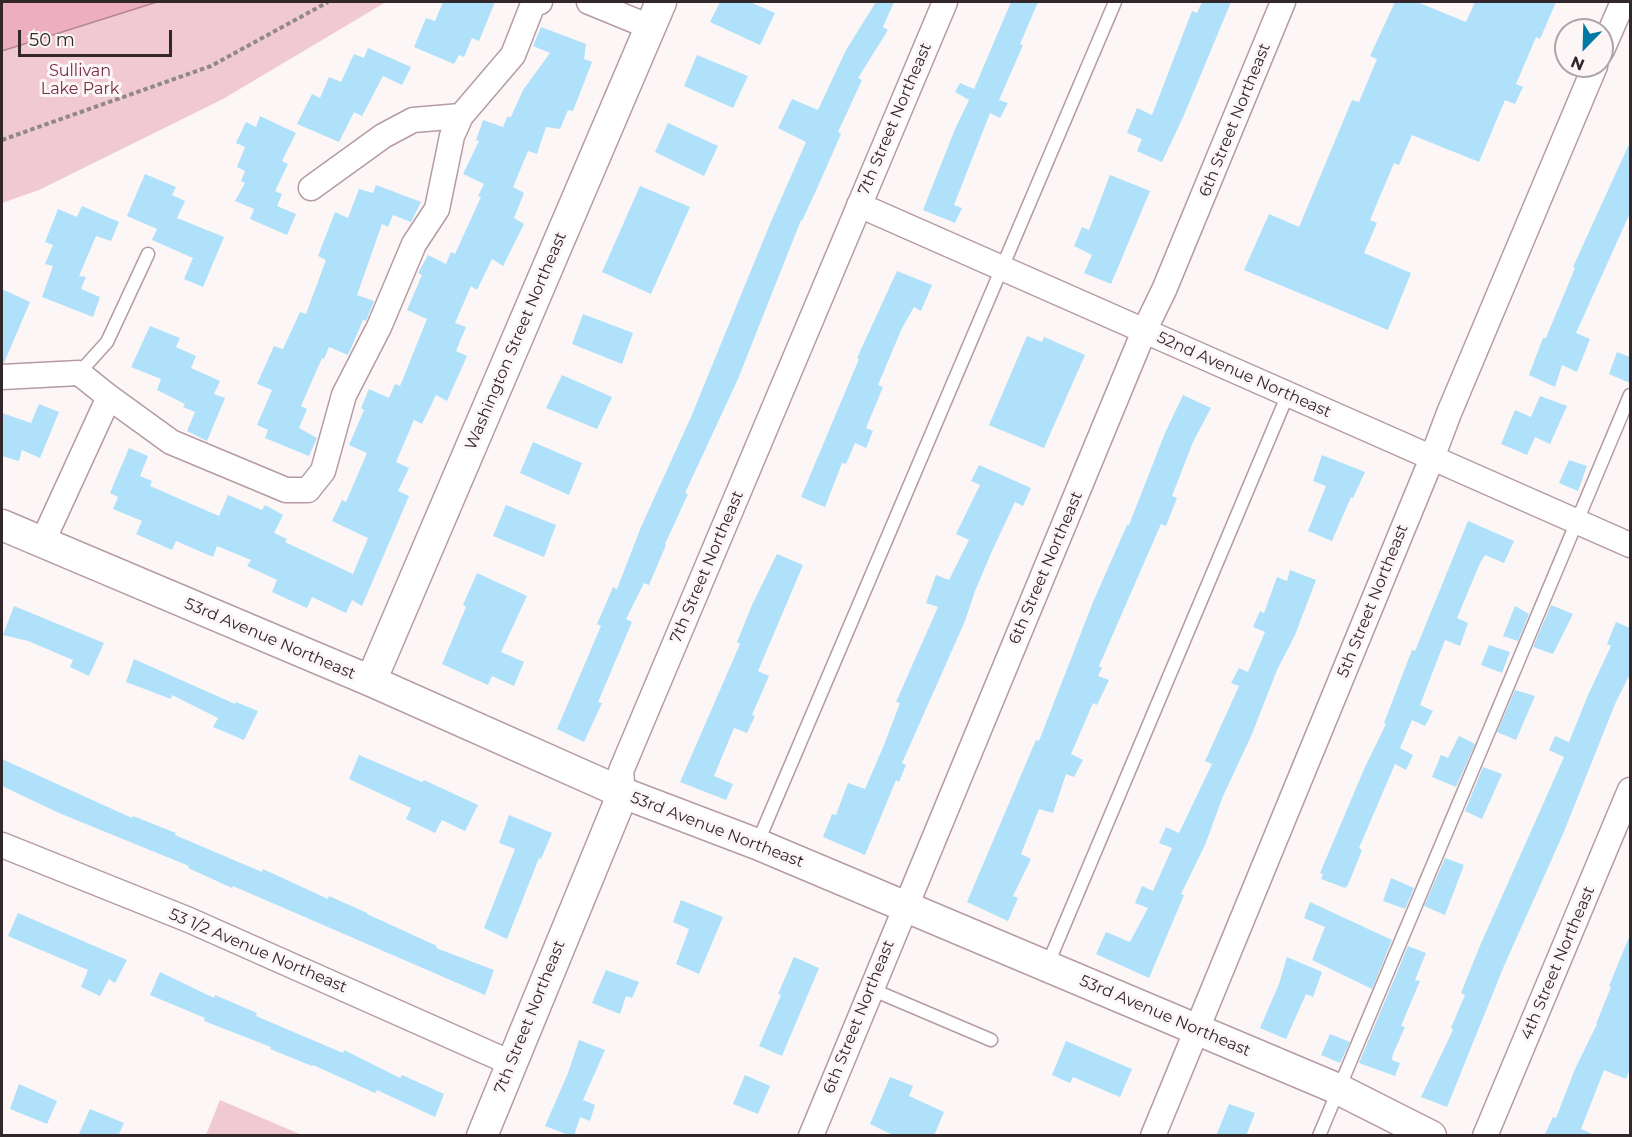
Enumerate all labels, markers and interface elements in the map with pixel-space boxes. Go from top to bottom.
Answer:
scale bar [21,18,176,56]
north arrow [1554,18,1614,78]
text: 50 m [29,29,75,51]
street label: 7th Street Northeast [854,40,936,198]
street label: 6th Street Northeast [1195,40,1275,200]
text: N [1568,52,1587,74]
park label: Sullivan Lake Park [41,61,119,99]
street label: Washington Street Northeast [461,229,571,453]
street label: 52nd Avenue Northeast [1154,328,1334,422]
street label: 7th Street Northeast [666,488,748,646]
street label: 6th Street Northeast [1005,489,1087,647]
street label: 5th Street Northeast [1334,522,1412,680]
street label: 53rd Avenue Northeast [182,594,358,684]
street label: 53rd Avenue Northeast [628,788,806,872]
street label: 4th Street Northeast [1517,883,1599,1043]
street label: 53 1/2 Avenue Northeast [166,905,350,997]
street label: 6th Street Northeast [819,937,899,1097]
street label: 7th Street Northeast [490,938,570,1096]
street label: 53rd Avenue Northeast [1077,971,1253,1061]

